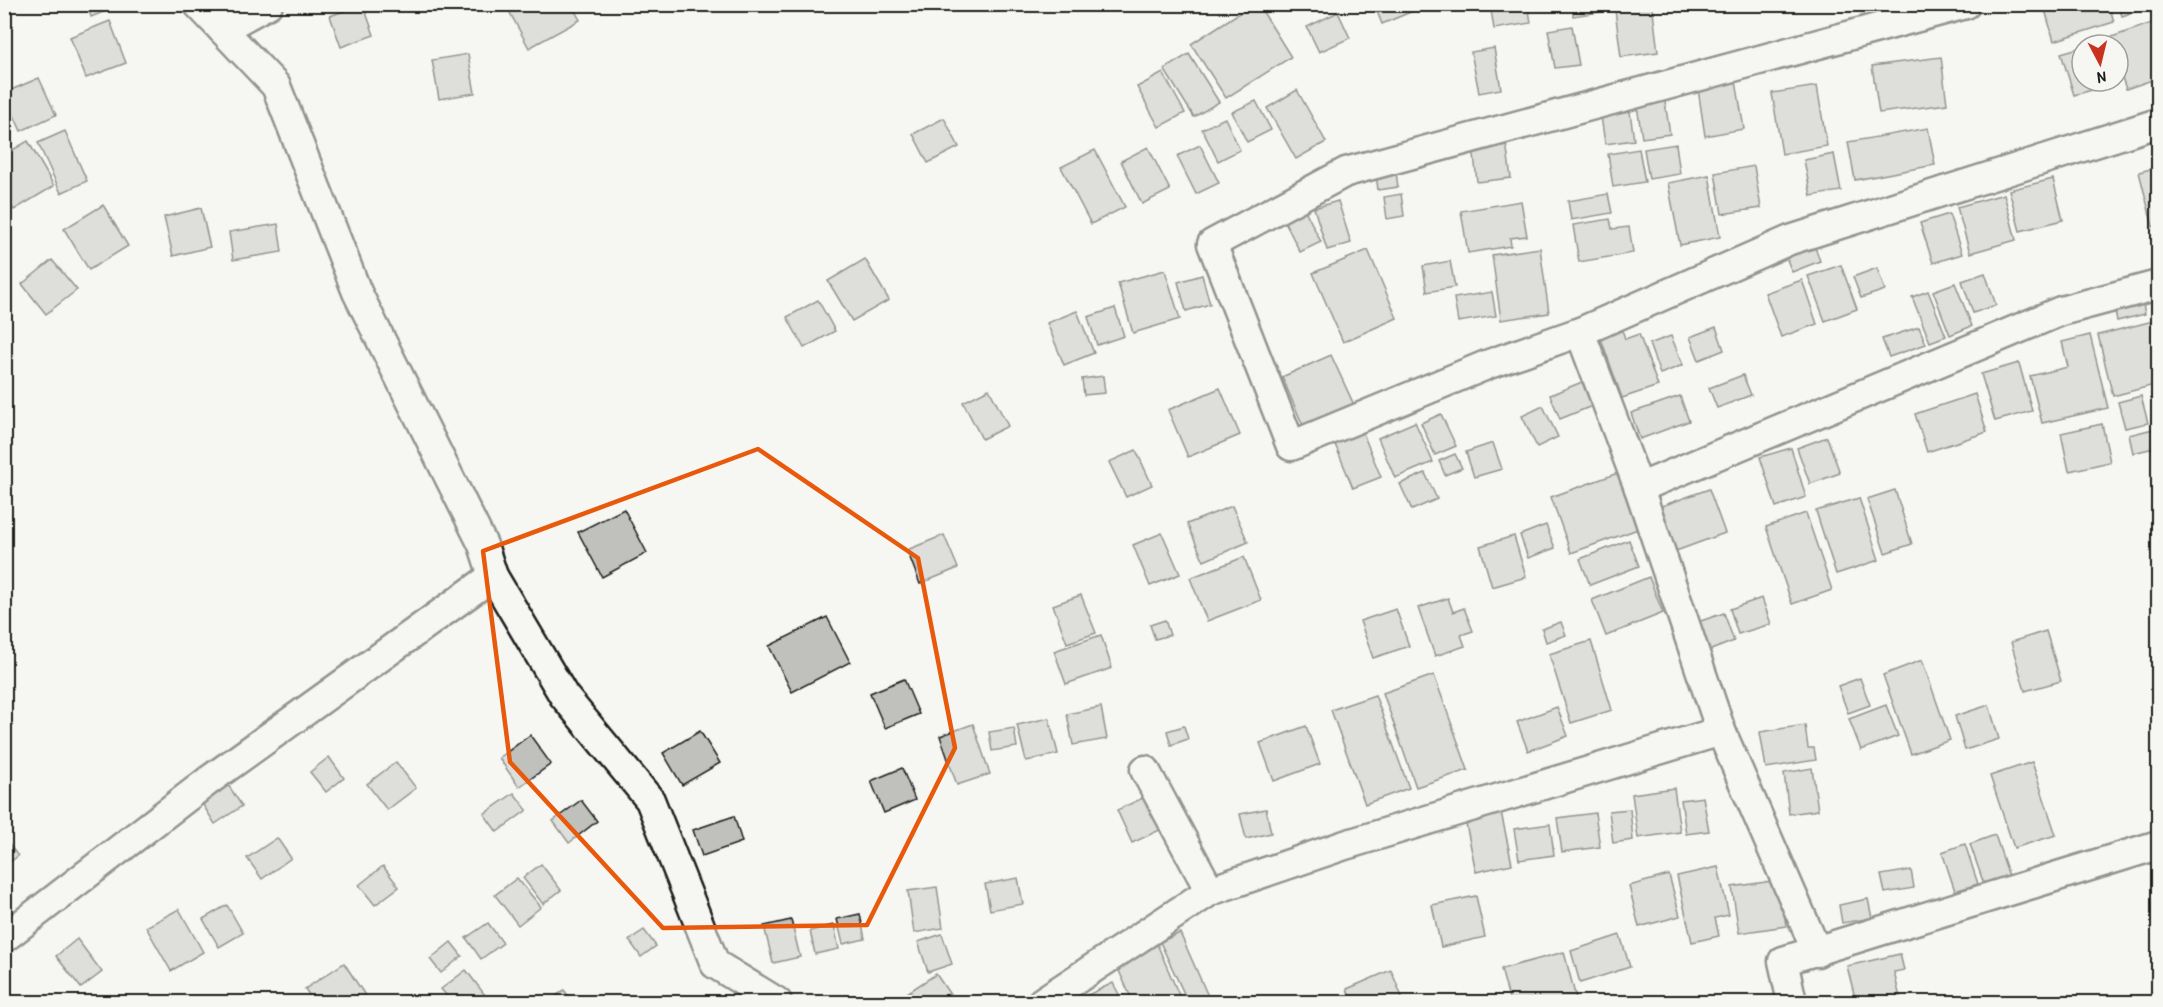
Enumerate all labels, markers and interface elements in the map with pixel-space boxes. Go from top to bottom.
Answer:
north arrow [2070,33,2130,93]
text: N [2096,66,2107,89]

